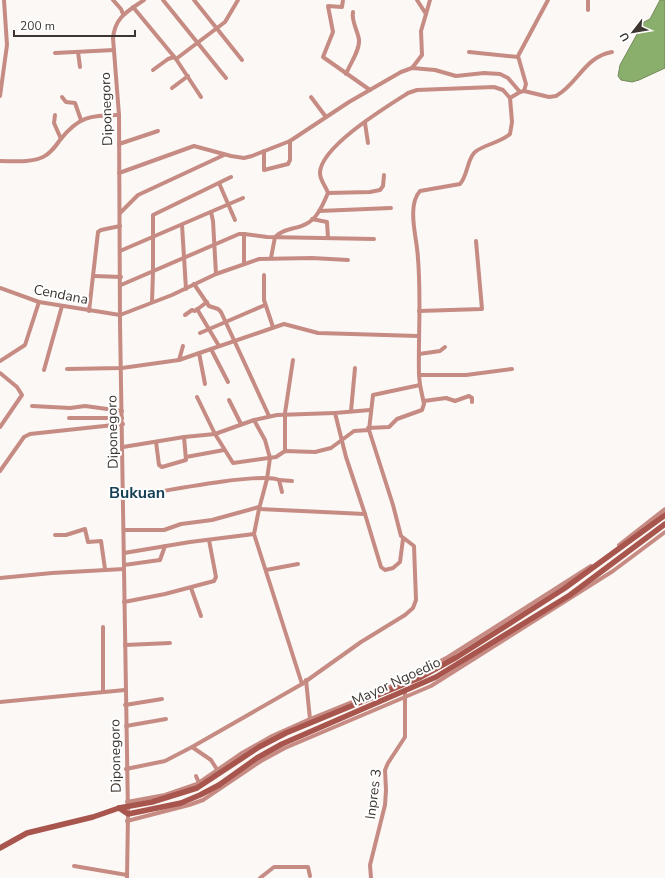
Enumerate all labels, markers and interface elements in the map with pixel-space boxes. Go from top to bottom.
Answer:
scale bar [14,12,135,38]
north arrow [613,12,653,52]
text: 200 m [20,18,55,34]
text: U [616,30,633,44]
street label: Diponegoro [96,72,117,146]
street label: Cendana [32,280,90,309]
street label: Diponegoro [102,395,123,469]
district label: Bukuan [109,482,165,504]
street label: Mayor Ngoedio [349,653,444,710]
street label: Diponegoro [105,719,126,793]
street label: Inpres 3 [361,768,386,820]

